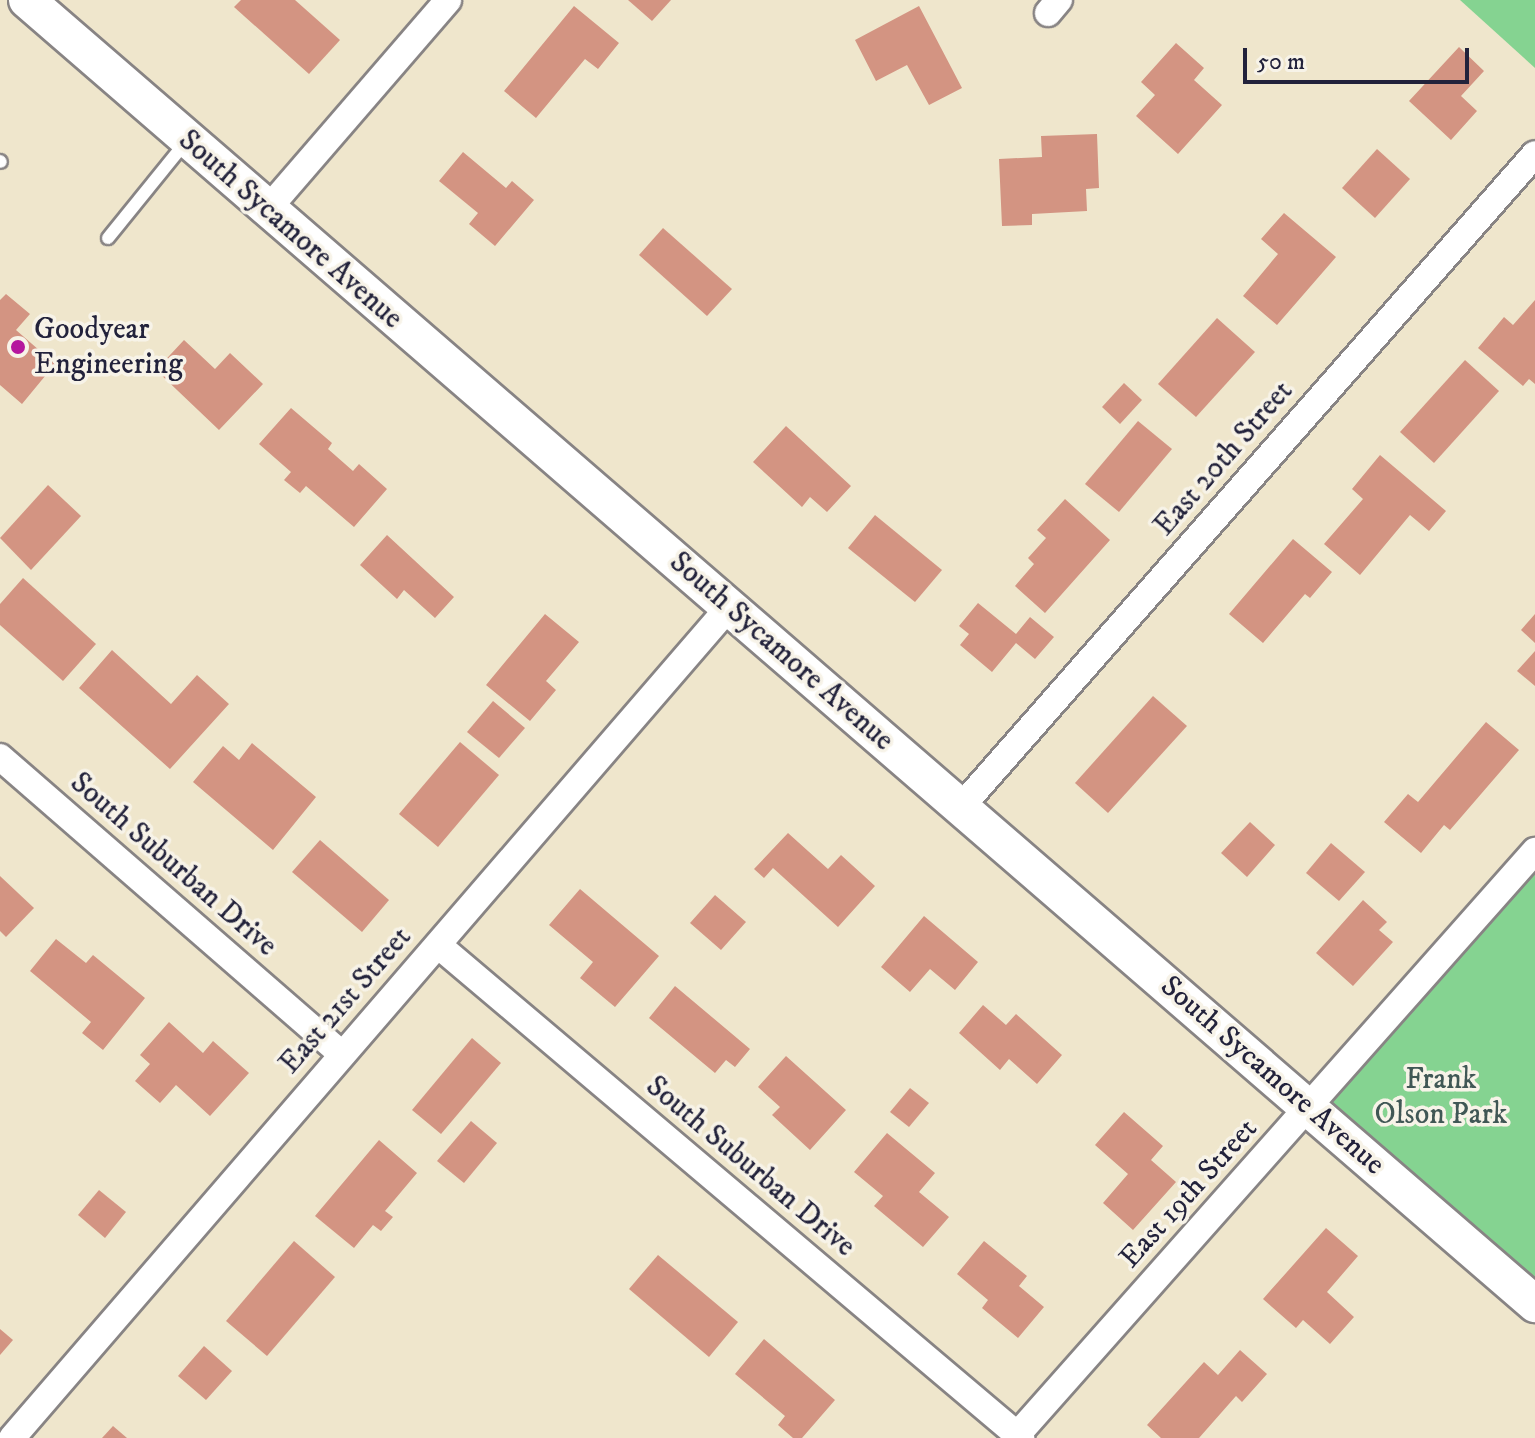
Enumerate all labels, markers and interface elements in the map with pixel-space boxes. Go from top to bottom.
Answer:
scale bar [1247,32,1473,82]
text: 50 m [1257,47,1305,77]
street label: South Sycamore Avenue [171,123,409,337]
place label: Goodyear Engineering [34,312,183,382]
marker: Goodyear Engineering [9,338,27,356]
street label: East 20th Street [1147,374,1301,544]
street label: South Sycamore Avenue [662,545,900,759]
street label: South Suburban Drive [62,765,284,965]
street label: East 21st Street [272,920,420,1082]
street label: South Sycamore Avenue [1153,969,1391,1183]
park label: Frank Olson Park [1375,1062,1507,1132]
street label: South Suburban Drive [638,1069,862,1265]
street label: East 19th Street [1113,1112,1265,1276]

